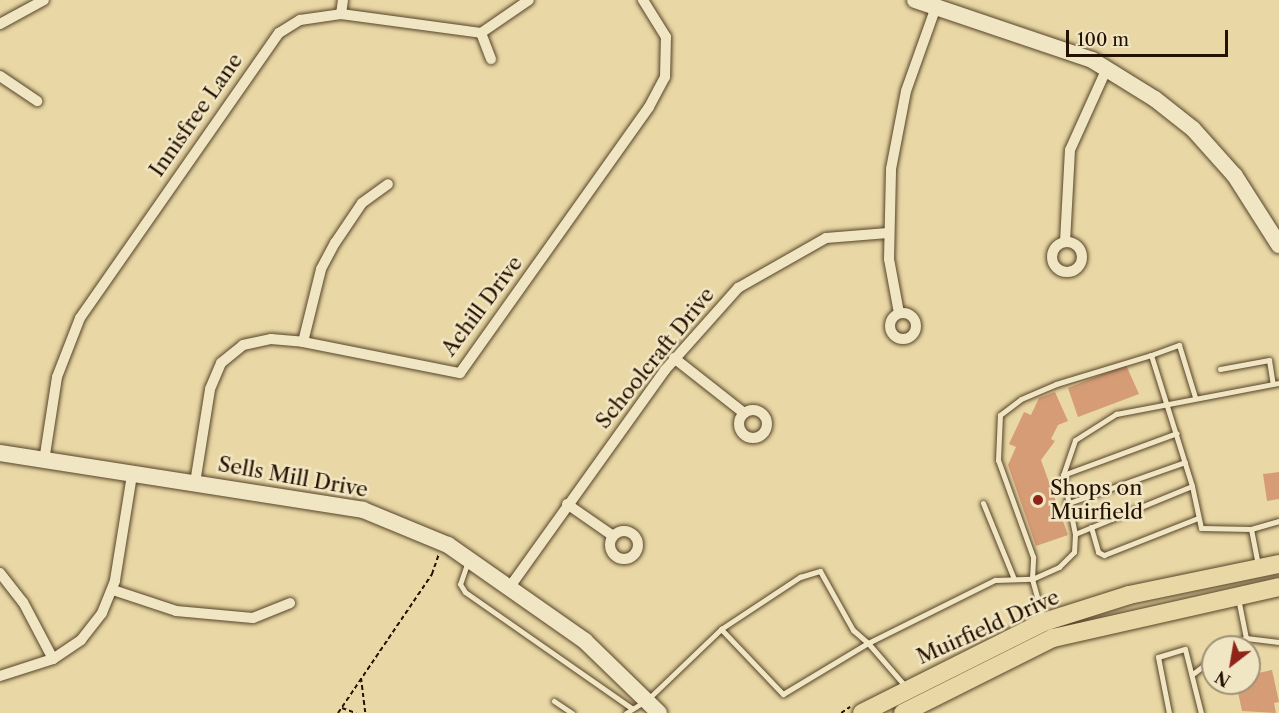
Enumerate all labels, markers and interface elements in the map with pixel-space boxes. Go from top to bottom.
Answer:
scale bar [1069,18,1231,56]
text: 100 m [1077,29,1129,51]
street label: Innisfree Lane [144,49,248,181]
street label: Achill Drive [436,251,528,361]
street label: Schoolcraft Drive [590,282,720,434]
street label: Sells Mill Drive [216,451,370,503]
place label: Shops on Muirfield [1050,475,1143,525]
marker: Shops on Muirfield [1031,493,1045,507]
street label: Muirfield Drive [913,584,1063,670]
north arrow [1201,635,1261,695]
text: N [1212,667,1234,691]

